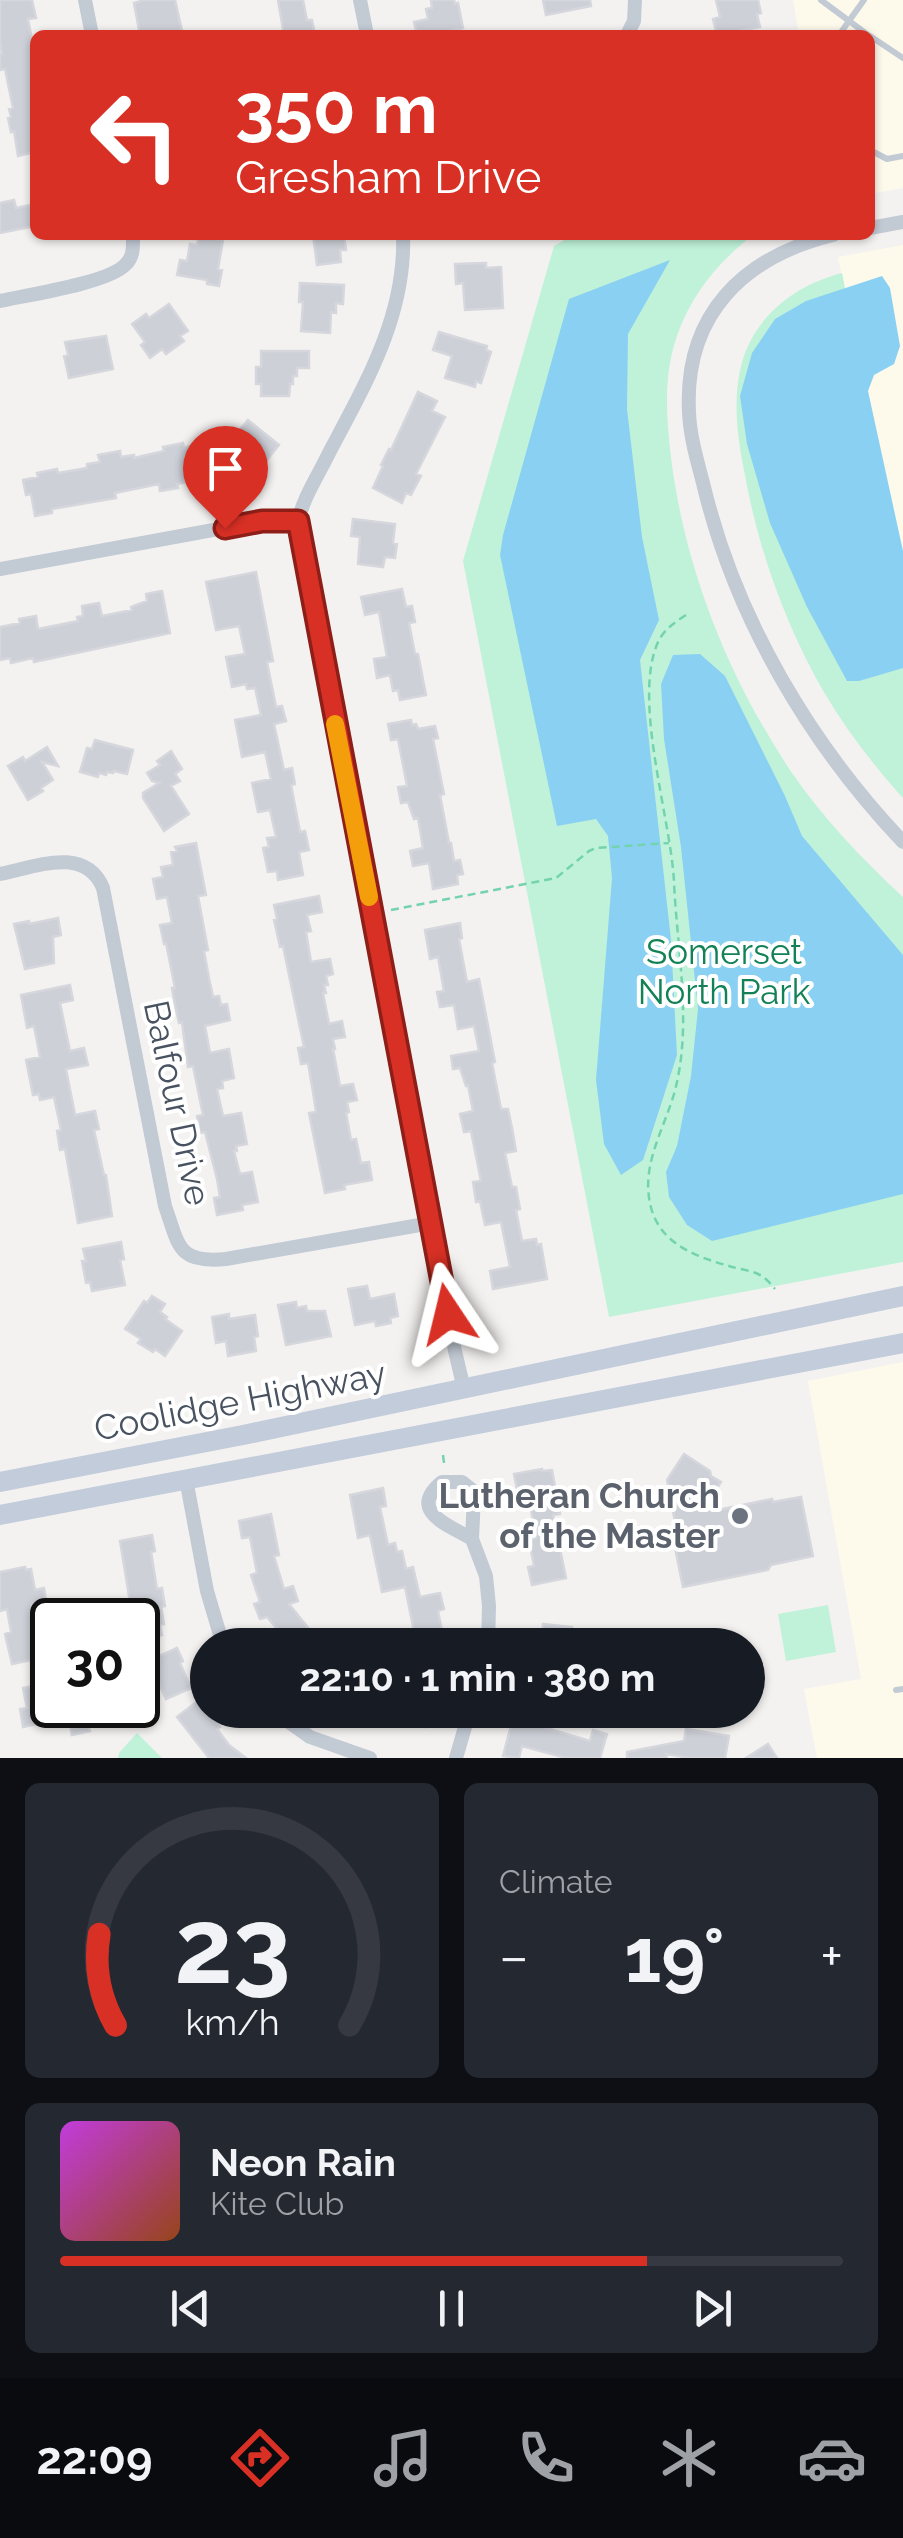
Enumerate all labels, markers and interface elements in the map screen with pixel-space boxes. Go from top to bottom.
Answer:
text: 350 m [235,67,438,149]
icon: left [70,70,200,200]
text: Gresham Drive [235,151,541,204]
pin [183,426,268,529]
icon: arrive [198,441,253,496]
park label: Somerset North Park [638,931,811,1012]
street label: Balfour Drive [136,997,219,1209]
position arrow [396,1262,500,1366]
street label: Coolidge Highway [91,1352,389,1449]
place label: Lutheran Church of the Master [438,1475,720,1556]
marker: Lutheran Church of the Master [729,1505,751,1527]
speed limit sign: 30 [30,1598,160,1728]
text: 22:10 · 1 min · 380 m [300,1655,655,1700]
text: Climate [499,1863,613,1900]
text: 23 [174,1885,290,2007]
text: 19° [624,1911,725,2000]
text: − [499,1924,529,1989]
text: + [820,1924,843,1989]
text: km/h [185,2001,279,2043]
text: Neon Rain [210,2140,396,2185]
text: Kite Club [210,2185,344,2222]
icon: previous [163,2281,218,2336]
icon: pause [424,2281,479,2336]
icon: next [685,2281,740,2336]
icon: directions [225,2423,295,2493]
icon: music [368,2423,438,2493]
icon: phone [511,2423,581,2493]
icon: climate [654,2423,724,2493]
icon: car [797,2423,867,2493]
text: 22:09 [36,2432,152,2485]

